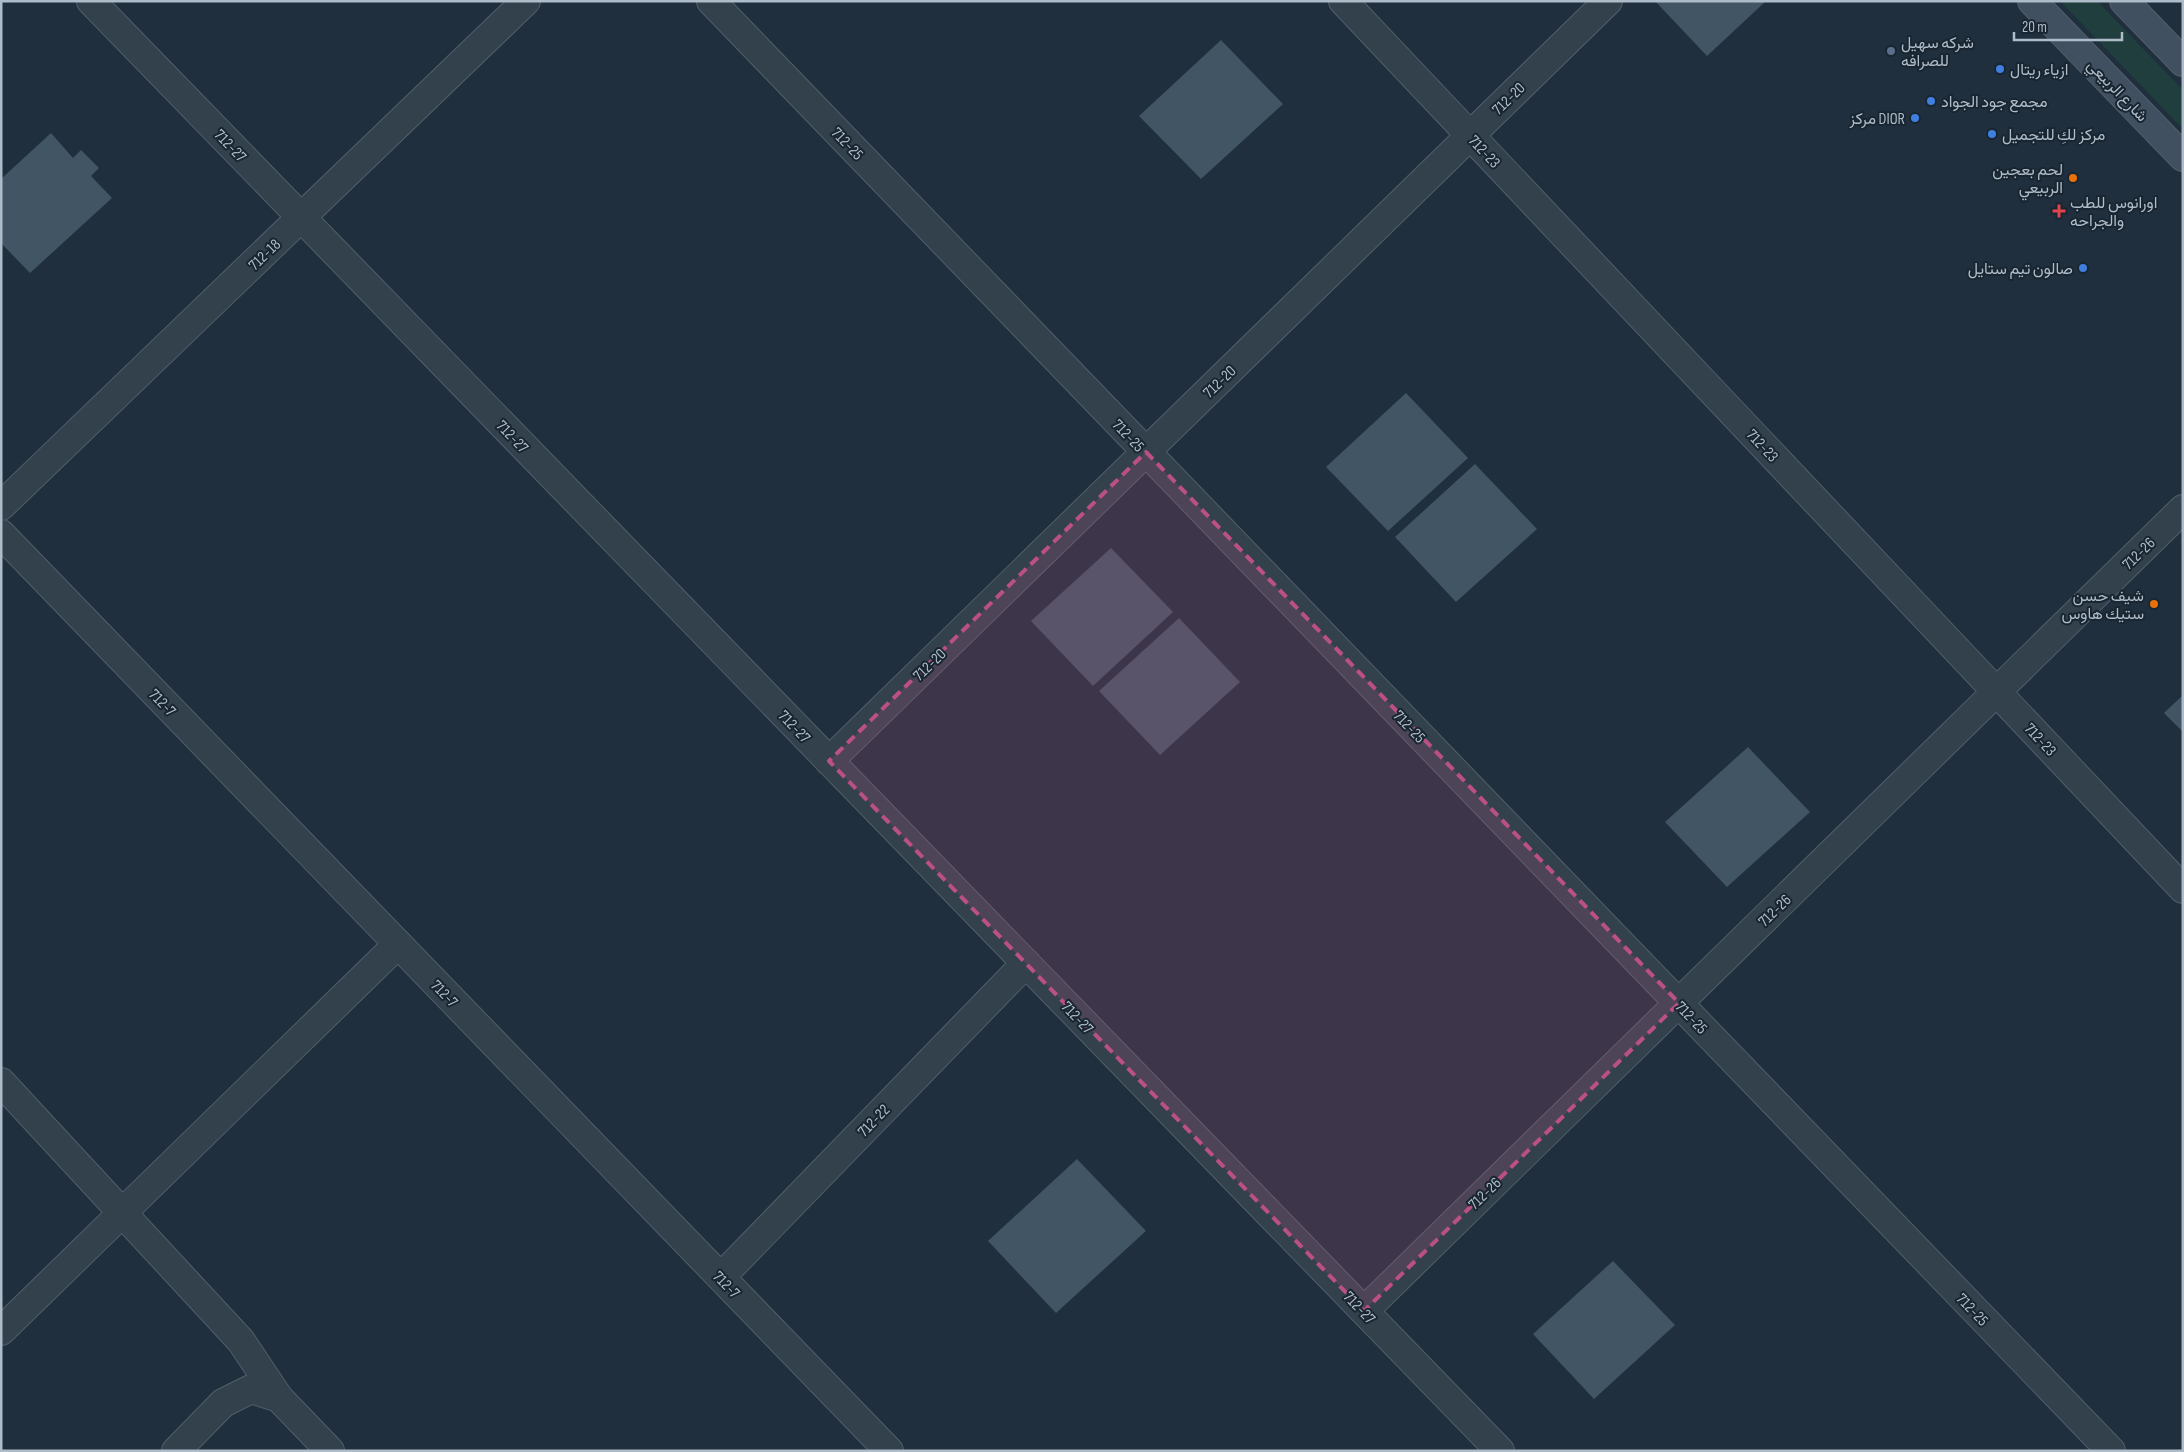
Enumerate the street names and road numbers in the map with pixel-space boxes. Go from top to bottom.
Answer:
street label: شارع الربيعي [2081,56,2151,128]
street label: 712-20 [1489,79,1529,119]
street label: 712-25 [827,124,867,164]
street label: 712-27 [210,126,250,167]
street label: 712-23 [1464,132,1504,172]
street label: 712-18 [245,235,285,275]
street label: 712-20 [1200,362,1240,402]
street label: 712-25 [1108,416,1148,456]
street label: 712-27 [492,417,532,458]
street label: 712-23 [1742,426,1782,466]
street label: 712-26 [2119,534,2159,574]
street label: 712-20 [910,645,950,685]
street label: 712-7 [145,685,180,721]
street label: 712-27 [774,707,814,748]
street label: 712-25 [1389,707,1429,747]
street label: 712-23 [2020,720,2060,760]
street label: 712-26 [1755,891,1795,931]
street label: 712-7 [427,976,462,1012]
street label: 712-27 [1057,998,1097,1039]
street label: 712-25 [1671,998,1711,1038]
street label: 712-22 [854,1101,894,1141]
street label: 712-26 [1465,1174,1505,1214]
street label: 712-7 [709,1267,744,1303]
street label: 712-27 [1339,1288,1379,1329]
street label: 712-25 [1952,1290,1992,1330]

